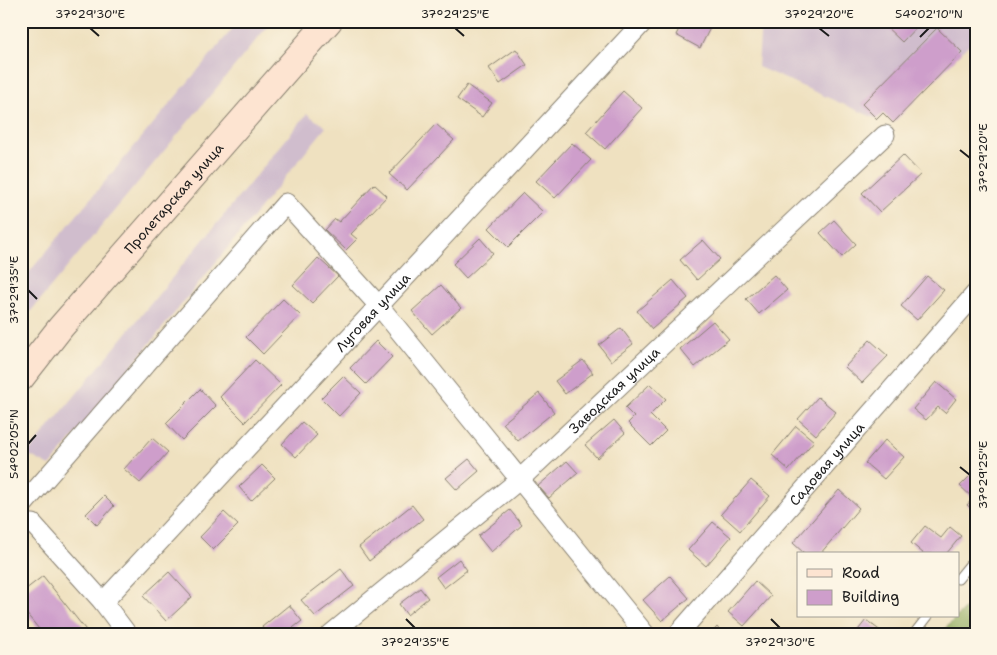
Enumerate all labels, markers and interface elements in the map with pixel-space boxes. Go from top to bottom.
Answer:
text: 37°29'30"E [55,6,125,22]
text: 37°29'25"E [421,6,489,22]
text: 37°29'20"E [784,6,854,22]
text: 54°02'10"N [895,6,963,22]
text: 37°29'20"E [975,123,991,193]
street label: Пролетарская улица [120,139,227,257]
text: 37°29'35"E [6,256,22,324]
street label: Луговая улица [331,268,414,356]
street label: Заводская улица [565,343,664,437]
text: 54°02'05"N [6,409,22,479]
street label: Садовая улица [785,418,868,509]
text: 37°29'25"E [975,441,991,509]
legend [797,552,960,618]
text: Road [842,563,880,583]
text: Building [842,587,899,607]
text: 37°29'35"E [381,634,449,650]
text: 37°29'30"E [745,634,815,650]

